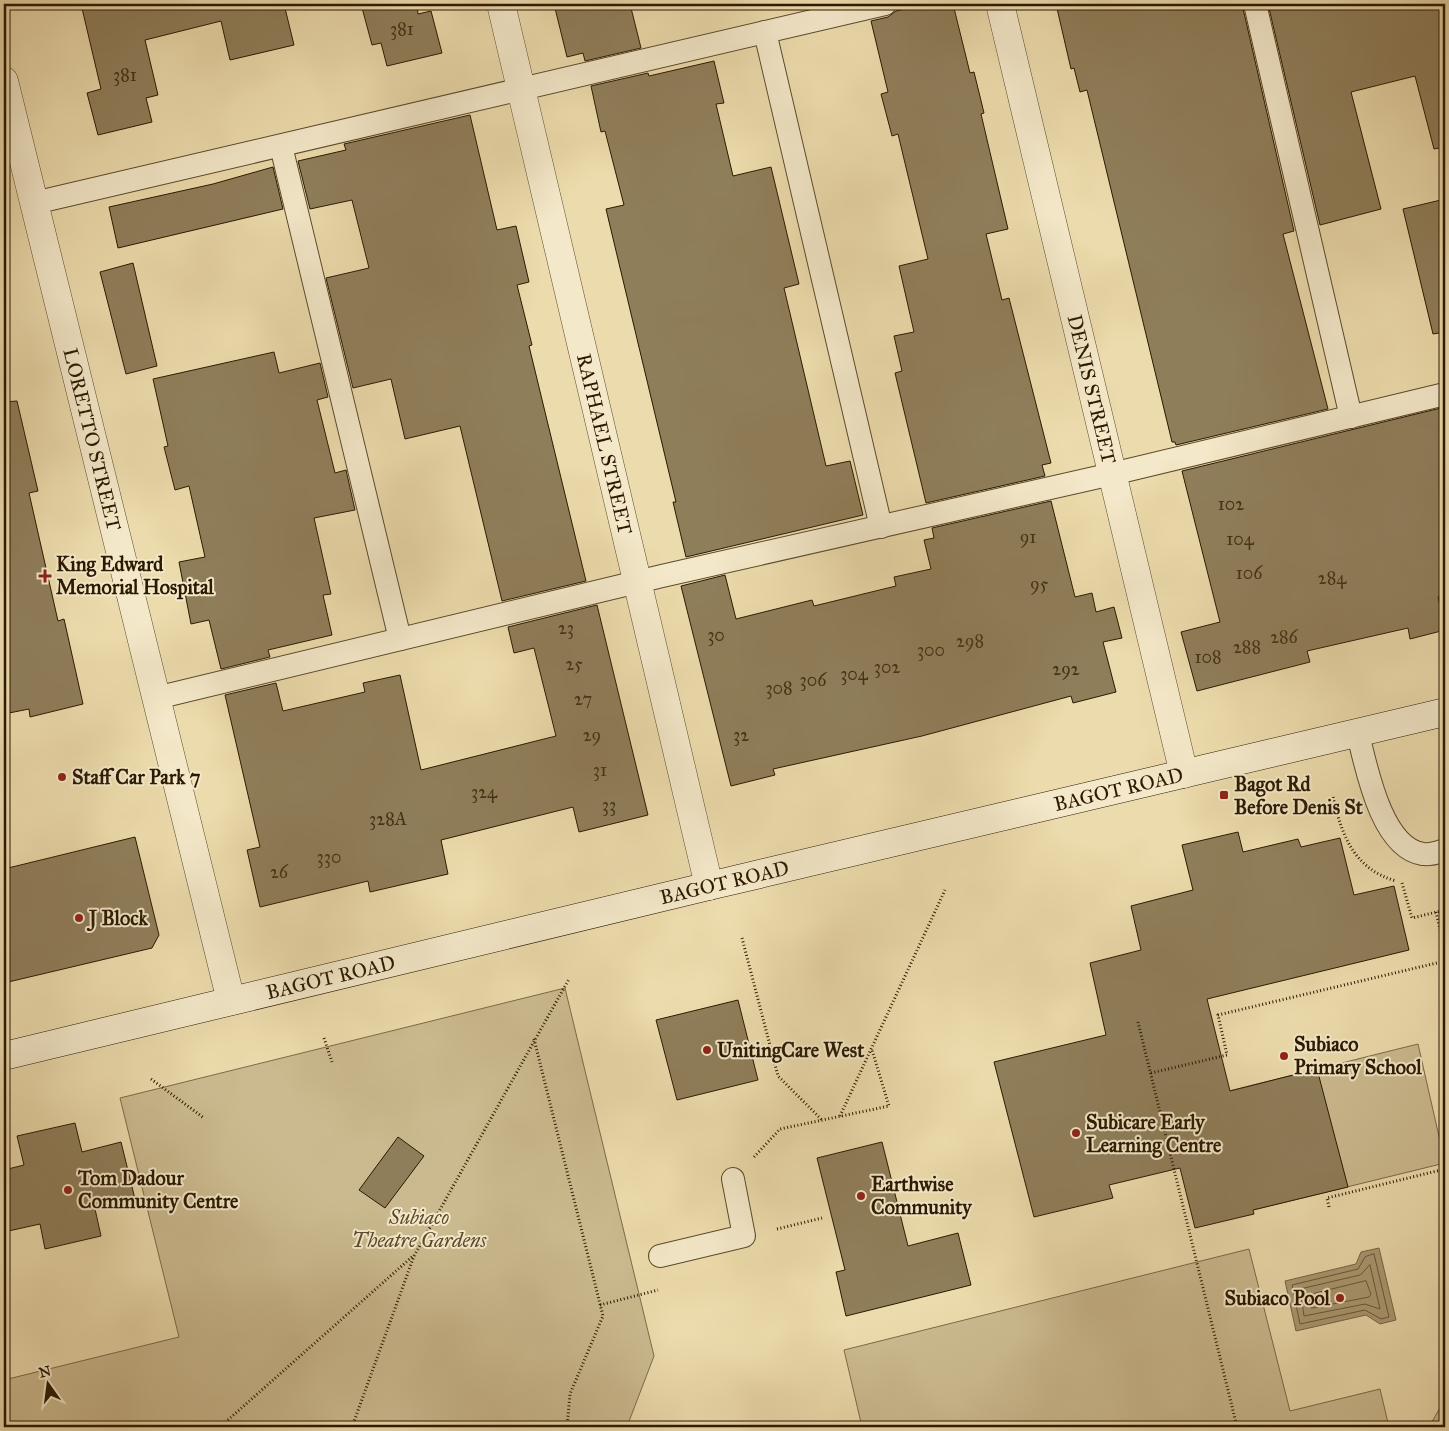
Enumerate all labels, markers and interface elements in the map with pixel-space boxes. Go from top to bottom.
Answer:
house number: 381 [390,18,414,40]
house number: 381 [113,64,137,86]
street label: DENIS STREET [1063,312,1122,467]
street label: LORETTO STREET [58,346,127,533]
street label: RAPHAEL STREET [572,351,638,537]
house number: 102 [1218,493,1244,515]
house number: 91 [1020,526,1036,548]
house number: 104 [1226,528,1255,550]
place label: King Edward Memorial Hospital [56,552,214,600]
house number: 106 [1236,562,1263,584]
house number: 284 [1318,567,1347,589]
marker: King Edward Memorial Hospital [38,569,52,583]
house number: 95 [1030,573,1049,595]
house number: 23 [558,617,574,639]
house number: 30 [707,624,725,646]
house number: 286 [1270,626,1299,648]
house number: 298 [956,630,984,652]
house number: 288 [1233,636,1261,658]
house number: 300 [917,639,945,661]
house number: 108 [1194,646,1222,668]
house number: 25 [565,653,583,675]
house number: 302 [874,656,900,678]
house number: 292 [1052,658,1080,680]
house number: 304 [840,663,869,685]
house number: 306 [800,669,827,691]
house number: 308 [765,677,793,699]
house number: 27 [574,688,592,710]
house number: 29 [583,724,601,746]
house number: 32 [733,724,749,746]
house number: 31 [593,759,607,781]
street label: BAGOT ROAD [1051,762,1186,816]
place label: Staff Car Park 7 [72,765,201,789]
marker: Staff Car Park 7 [56,771,68,783]
place label: Bagot Rd Before Denis St [1234,772,1364,819]
house number: 324 [471,781,498,803]
marker: Bagot Rd Before Denis St [1218,789,1230,801]
house number: 33 [602,794,616,816]
house number: 328A [369,808,407,830]
house number: 330 [317,846,341,868]
street label: BAGOT ROAD [657,856,791,909]
house number: 26 [270,861,289,883]
place label: J Block [86,906,149,932]
marker: J Block [73,912,85,924]
street label: BAGOT ROAD [264,950,398,1004]
place label: Subiaco Primary School [1294,1032,1422,1080]
place label: UnitingCare West [717,1038,865,1063]
marker: UnitingCare West [701,1044,713,1056]
marker: Subiaco Primary School [1278,1050,1290,1062]
place label: Subicare Early Learning Centre [1086,1110,1222,1158]
marker: Subicare Early Learning Centre [1070,1127,1082,1139]
place label: Tom Dadour Community Centre [77,1166,239,1214]
place label: Earthwise Community [871,1172,973,1220]
marker: Tom Dadour Community Centre [62,1184,74,1196]
marker: Earthwise Community [855,1190,867,1202]
park label: Subiaco Theatre Gardens [352,1205,487,1252]
place label: Subiaco Pool [1225,1286,1331,1310]
marker: Subiaco Pool [1334,1292,1346,1304]
north arrow [22,1358,72,1408]
text: N [37,1362,53,1382]

